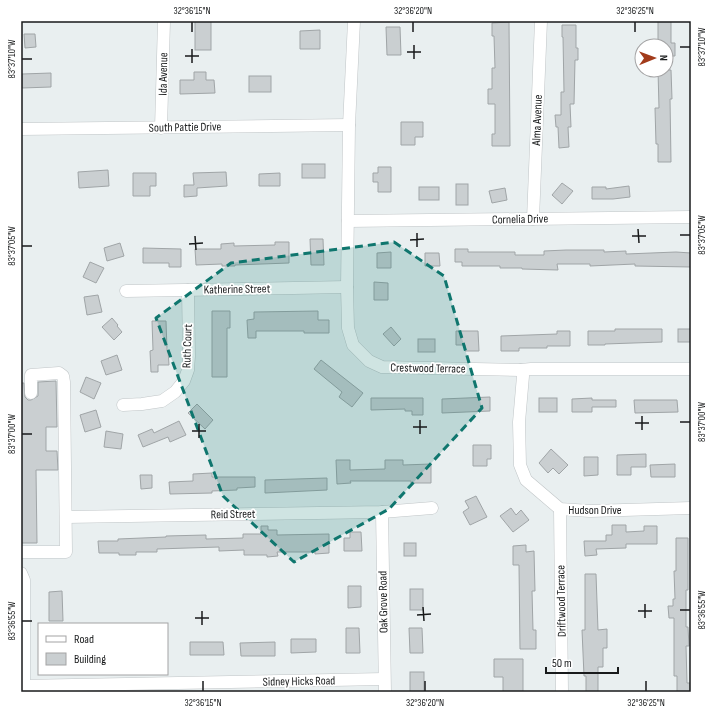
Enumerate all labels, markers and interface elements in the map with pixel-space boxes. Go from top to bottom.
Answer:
text: 32°36'15"N [174,5,210,17]
text: 32°36'20"N [394,5,432,17]
text: 32°36'25"N [616,5,654,17]
text: 83°37'10"W [696,27,708,66]
north arrow [634,38,674,78]
text: 83°37'10"W [6,39,18,78]
street label: Ida Avenue [156,52,171,96]
text: N [657,55,670,61]
street label: Alma Avenue [529,94,546,147]
street label: South Pattie Drive [149,119,222,136]
street label: Cornelia Drive [492,212,548,227]
text: 83°37'05"W [696,215,708,255]
text: 83°37'05"W [6,226,18,266]
street label: Katherine Street [204,281,271,298]
street label: Ruth Court [179,323,196,368]
street label: Crestwood Terrace [390,360,466,377]
text: 83°37'00"W [696,402,708,442]
text: 83°37'00"W [6,414,18,454]
street label: Hudson Drive [568,503,622,518]
street label: Reid Street [211,507,256,522]
street label: Driftwood Terrace [553,565,570,637]
street label: Oak Grove Road [375,571,392,633]
text: 83°36'55"W [696,590,708,630]
text: 83°36'55"W [6,601,18,641]
legend [38,623,168,675]
text: Road [74,632,94,647]
scale bar [546,649,618,675]
text: Building [74,652,106,667]
text: 50 m [552,656,572,671]
street label: Sidney Hicks Road [263,673,335,690]
text: 32°36'15"N [185,697,221,709]
text: 32°36'20"N [406,697,444,709]
text: 32°36'25"N [627,697,665,709]

